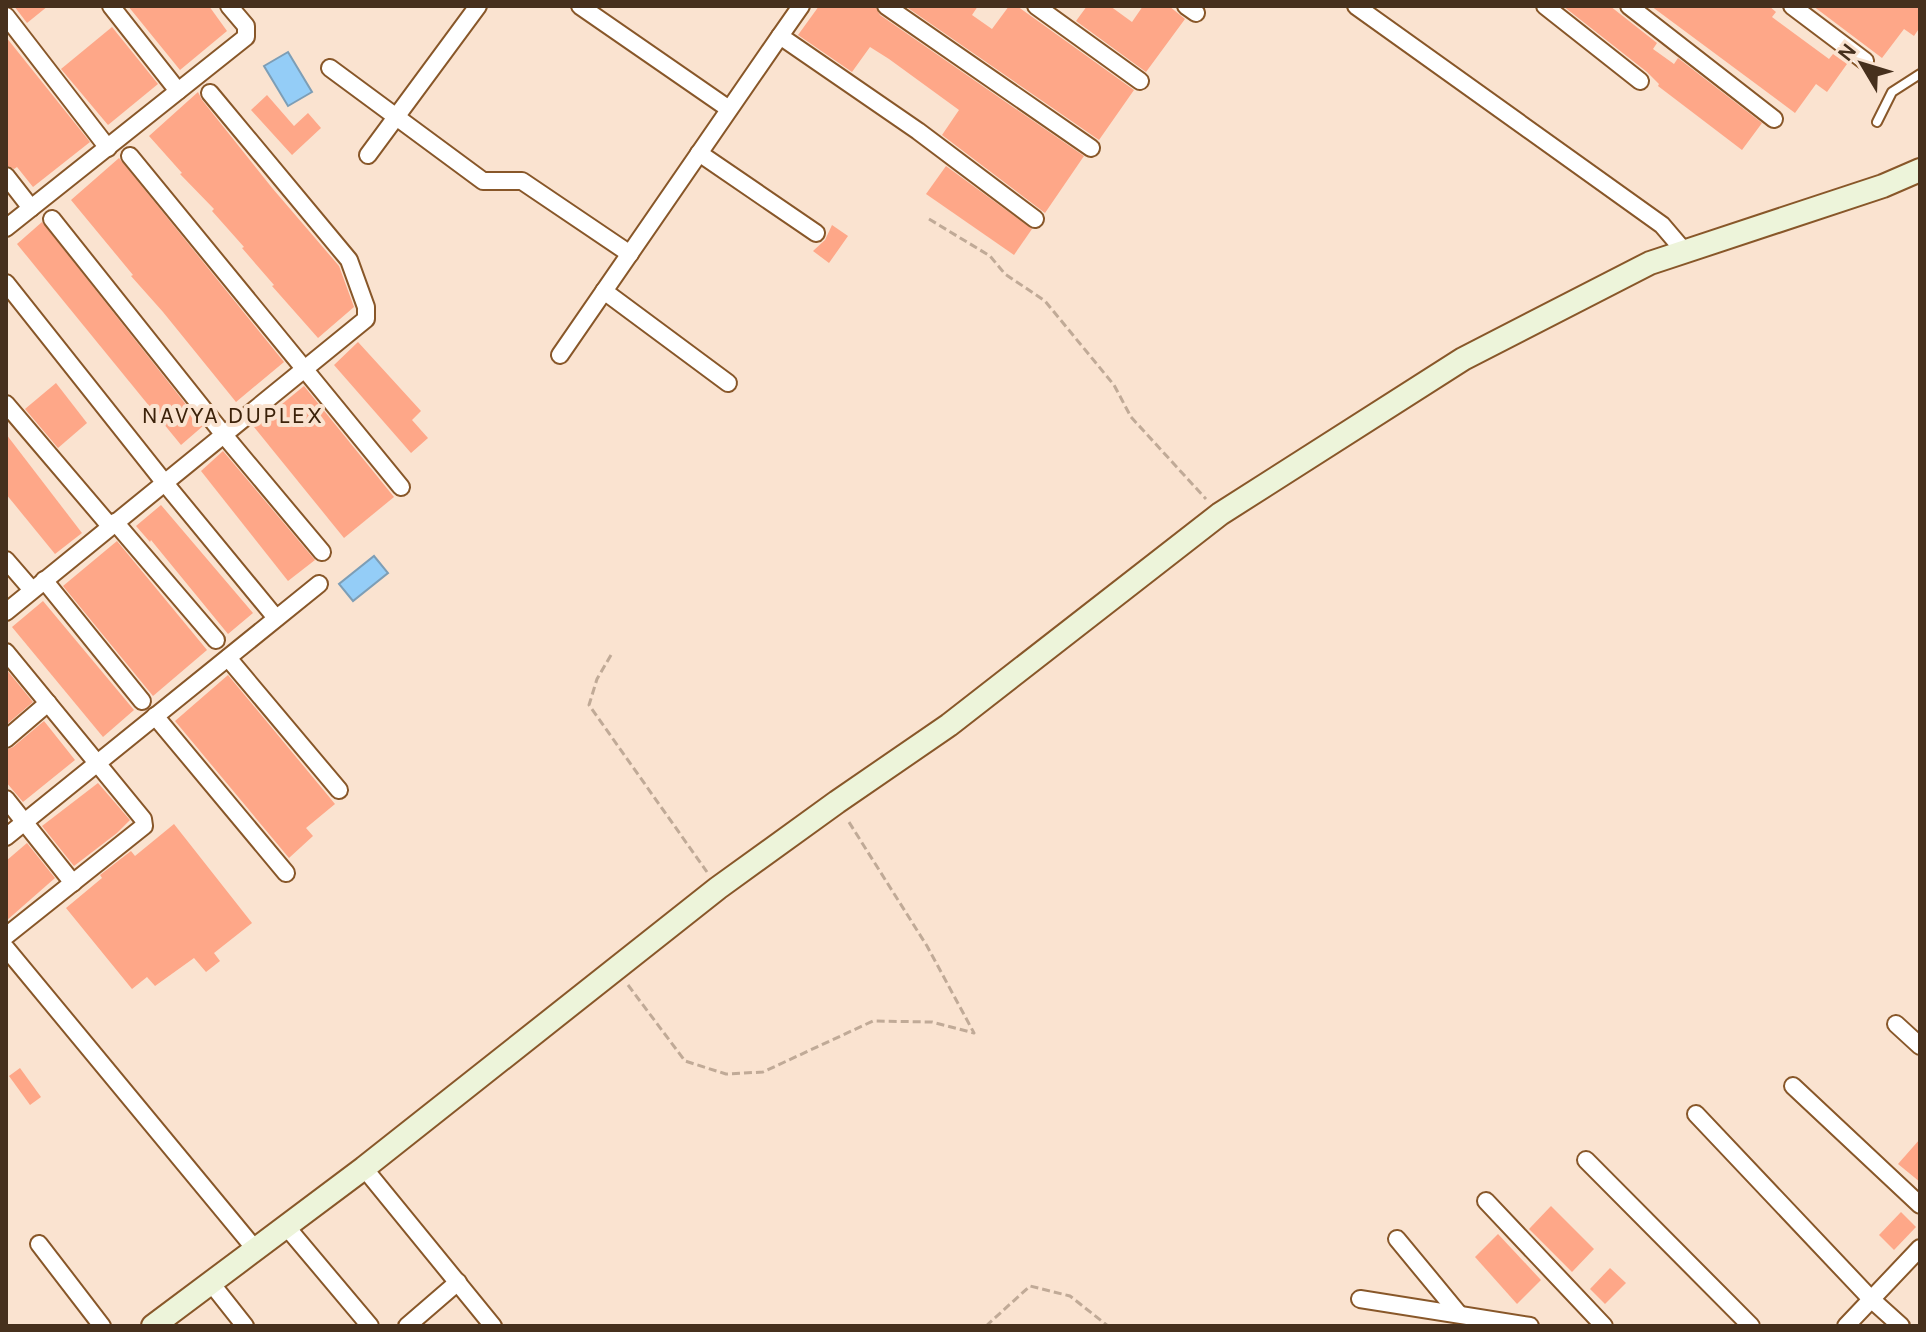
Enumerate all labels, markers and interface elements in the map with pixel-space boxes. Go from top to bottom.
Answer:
north arrow [1822,24,1902,104]
text: N [1832,38,1862,67]
district label: NAVYA DUPLEX [142,401,324,429]

